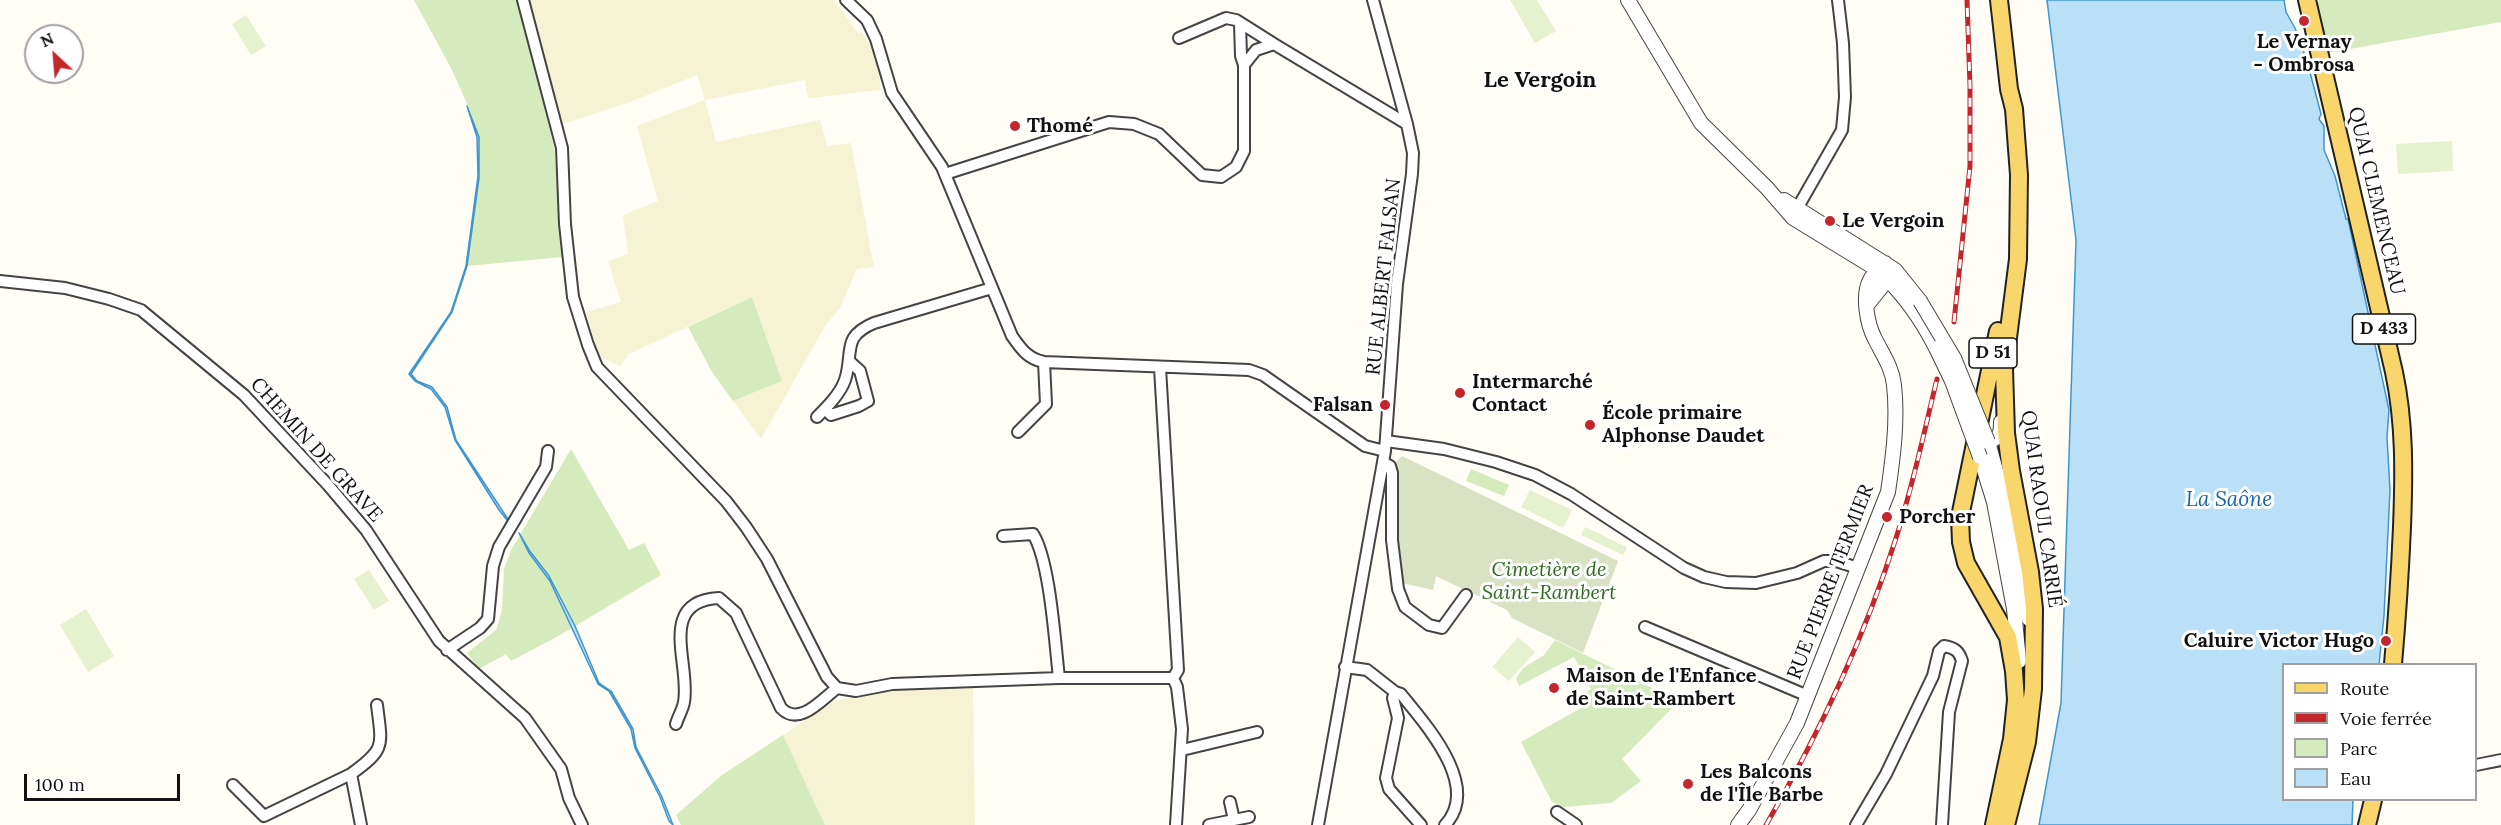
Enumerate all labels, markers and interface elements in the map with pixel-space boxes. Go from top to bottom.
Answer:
marker: Le Vernay - Ombrosa [2297,14,2311,28]
north arrow [24,24,84,84]
text: N [37,28,57,51]
place label: Le Vernay - Ombrosa [2254,30,2354,77]
district label: Le Vergoin [1484,68,1596,94]
street label: QUAI CLEMENCEAU [2343,105,2409,297]
place label: Thomé [1027,114,1093,138]
marker: Thomé [1008,119,1022,133]
street label: RUE ALBERT FALSAN [1362,177,1406,377]
place label: Le Vergoin [1842,209,1945,233]
marker: Le Vergoin [1823,214,1837,228]
road number: D 433 [2352,314,2416,344]
road number: D 51 [1969,338,2017,368]
place label: Intermarché Contact [1472,370,1593,417]
street label: CHEMIN DE GRAVE [245,373,387,527]
marker: Intermarché Contact [1453,386,1467,400]
place label: Falsan [1313,393,1373,417]
marker: Falsan [1378,398,1392,412]
place label: École primaire Alphonse Daudet [1602,401,1765,448]
street label: QUAI RAOUL CARRIÉ [2015,409,2067,609]
marker: École primaire Alphonse Daudet [1583,418,1597,432]
street label: RUE PIERRE TERMIER [1783,481,1879,683]
water label: La Saône [2186,487,2272,513]
place label: Porcher [1899,505,1975,529]
marker: Porcher [1880,510,1894,524]
park label: Cimetière de Saint-Rambert [1482,558,1616,605]
place label: Caluire Victor Hugo [2184,629,2374,653]
marker: Caluire Victor Hugo [2379,634,2393,648]
legend [2282,663,2477,801]
place label: Maison de l'Enfance de Saint-Rambert [1566,664,1757,711]
text: Route [2340,677,2389,700]
marker: Maison de l'Enfance de Saint-Rambert [1547,681,1561,695]
text: Voie ferrée [2340,707,2432,730]
text: Parc [2340,737,2377,760]
place label: Les Balcons de l'Île Barbe [1700,760,1823,807]
scale bar [27,762,183,800]
text: Eau [2340,767,2371,790]
text: 100 m [35,773,85,796]
marker: Les Balcons de l'Île Barbe [1681,777,1695,791]

